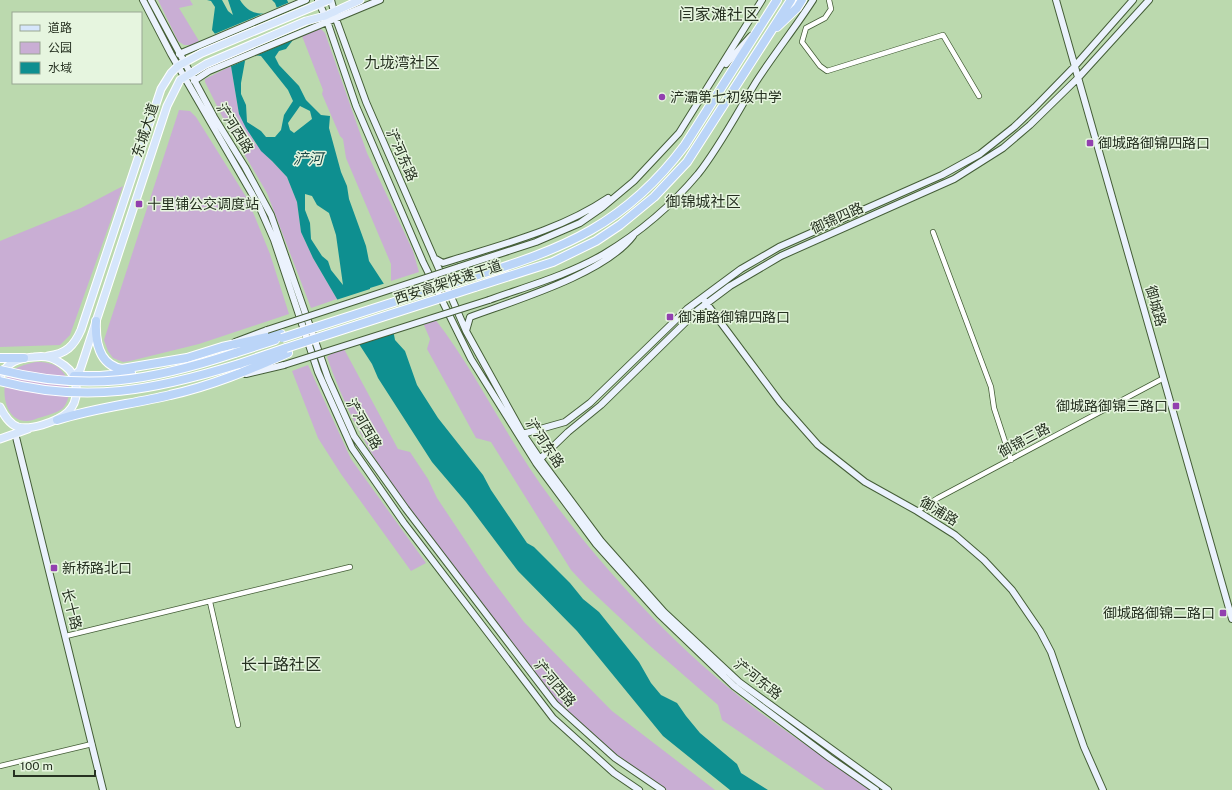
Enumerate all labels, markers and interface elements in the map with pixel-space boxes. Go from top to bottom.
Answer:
district label: 闫家滩社区 [679,5,759,24]
legend [12,12,142,84]
text: 道路 [48,21,72,35]
text: 公园 [48,41,72,55]
district label: 九垅湾社区 [364,54,440,71]
text: 水域 [48,61,72,75]
place label: 浐灞第七初级中学 [670,89,782,105]
marker: 浐灞第七初级中学 [657,92,667,102]
street label: 浐河西路 [213,100,257,156]
street label: 东城大道 [129,101,161,159]
street label: 浐河东路 [383,126,421,184]
place label: 御城路御锦四路口 [1098,135,1210,151]
marker: 御城路御锦四路口 [1085,138,1095,148]
water label: 浐河 [293,150,326,167]
district label: 御锦城社区 [665,193,741,210]
place label: 十里铺公交调度站 [147,196,259,212]
marker: 十里铺公交调度站 [134,199,144,209]
street label: 御锦四路 [808,199,866,237]
street label: 西安高架快速干道 [392,257,504,307]
street label: 御城路 [1143,284,1169,328]
place label: 御浦路御锦四路口 [678,309,790,325]
marker: 御浦路御锦四路口 [665,312,675,322]
street label: 浐河西路 [343,396,385,452]
place label: 御城路御锦三路口 [1056,398,1168,414]
marker: 御城路御锦三路口 [1171,401,1181,411]
street label: 浐河东路 [523,415,567,471]
street label: 御锦三路 [996,420,1052,460]
street label: 御浦路 [917,493,961,529]
place label: 新桥路北口 [62,560,132,576]
marker: 新桥路北口 [49,563,59,573]
street label: 长十路 [59,587,85,631]
place label: 御城路御锦二路口 [1103,605,1215,621]
marker: 御城路御锦二路口 [1218,608,1228,618]
district label: 长十路社区 [241,655,321,674]
street label: 浐河东路 [731,655,785,703]
street label: 浐河西路 [531,656,579,710]
scale bar [14,752,95,778]
text: 100 m [20,759,53,773]

